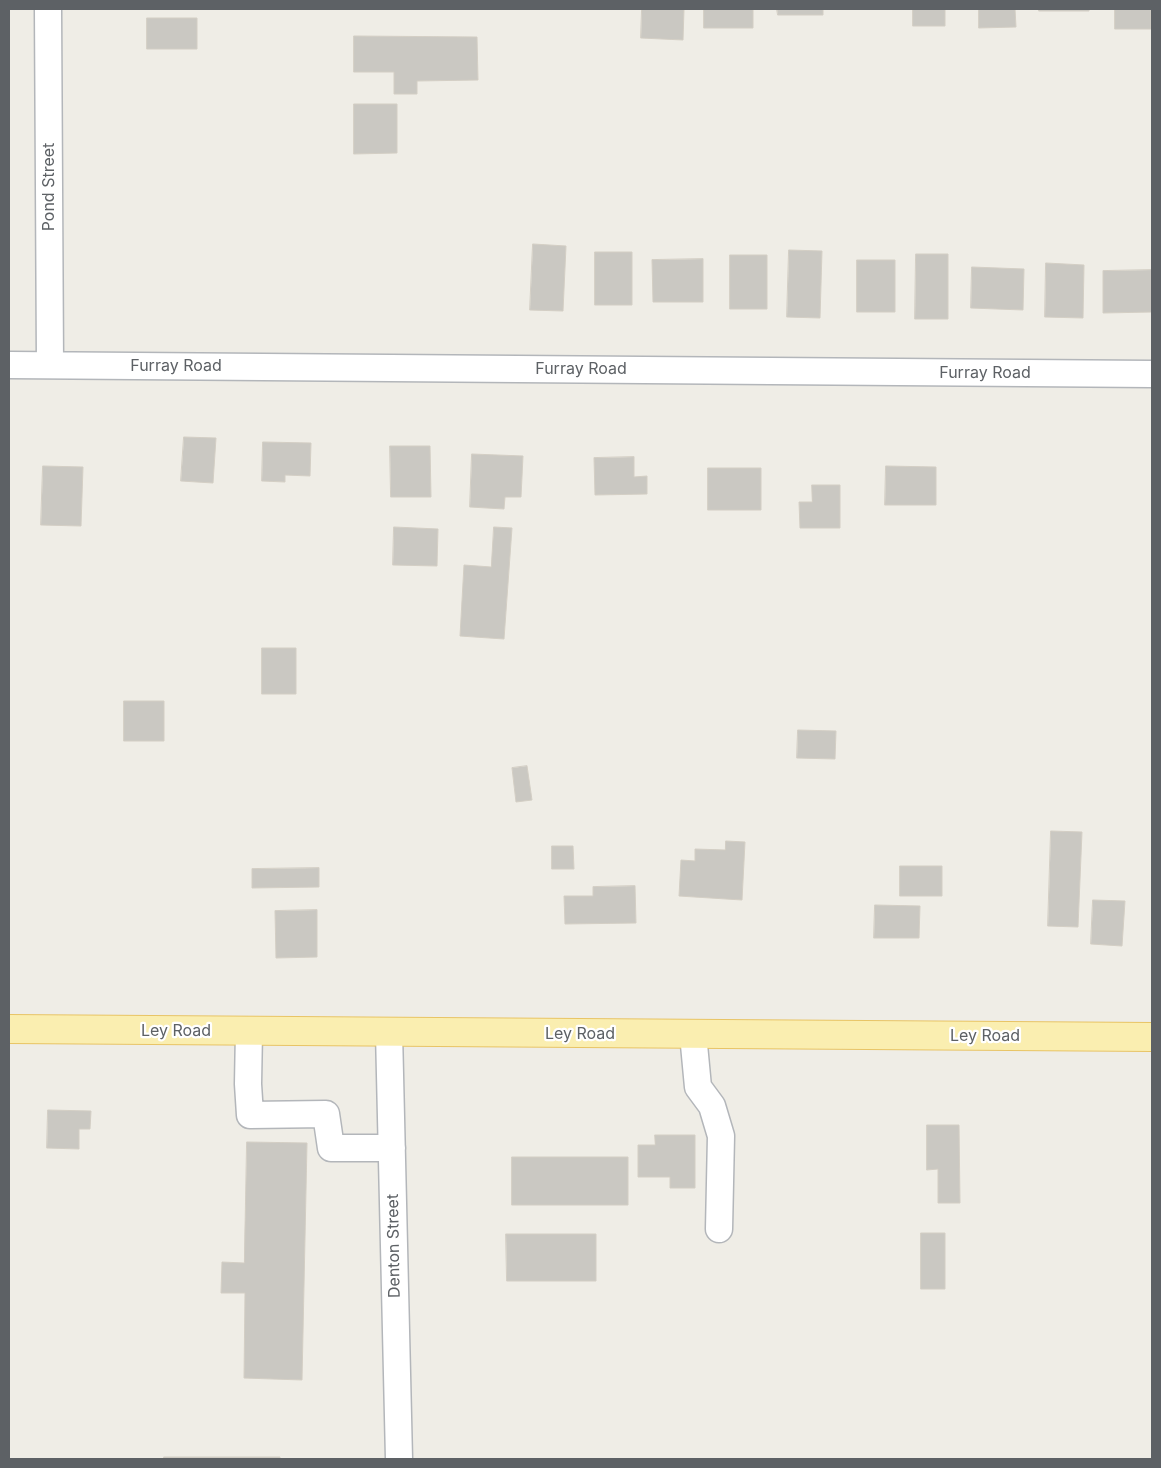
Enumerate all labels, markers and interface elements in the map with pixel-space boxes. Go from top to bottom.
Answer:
street label: Pond Street [39,143,59,231]
street label: Furray Road [130,356,222,376]
street label: Furray Road [535,359,627,379]
street label: Furray Road [939,363,1031,383]
street label: Ley Road [141,1021,211,1041]
street label: Ley Road [545,1024,615,1044]
street label: Ley Road [950,1026,1020,1046]
street label: Denton Street [383,1194,405,1298]

